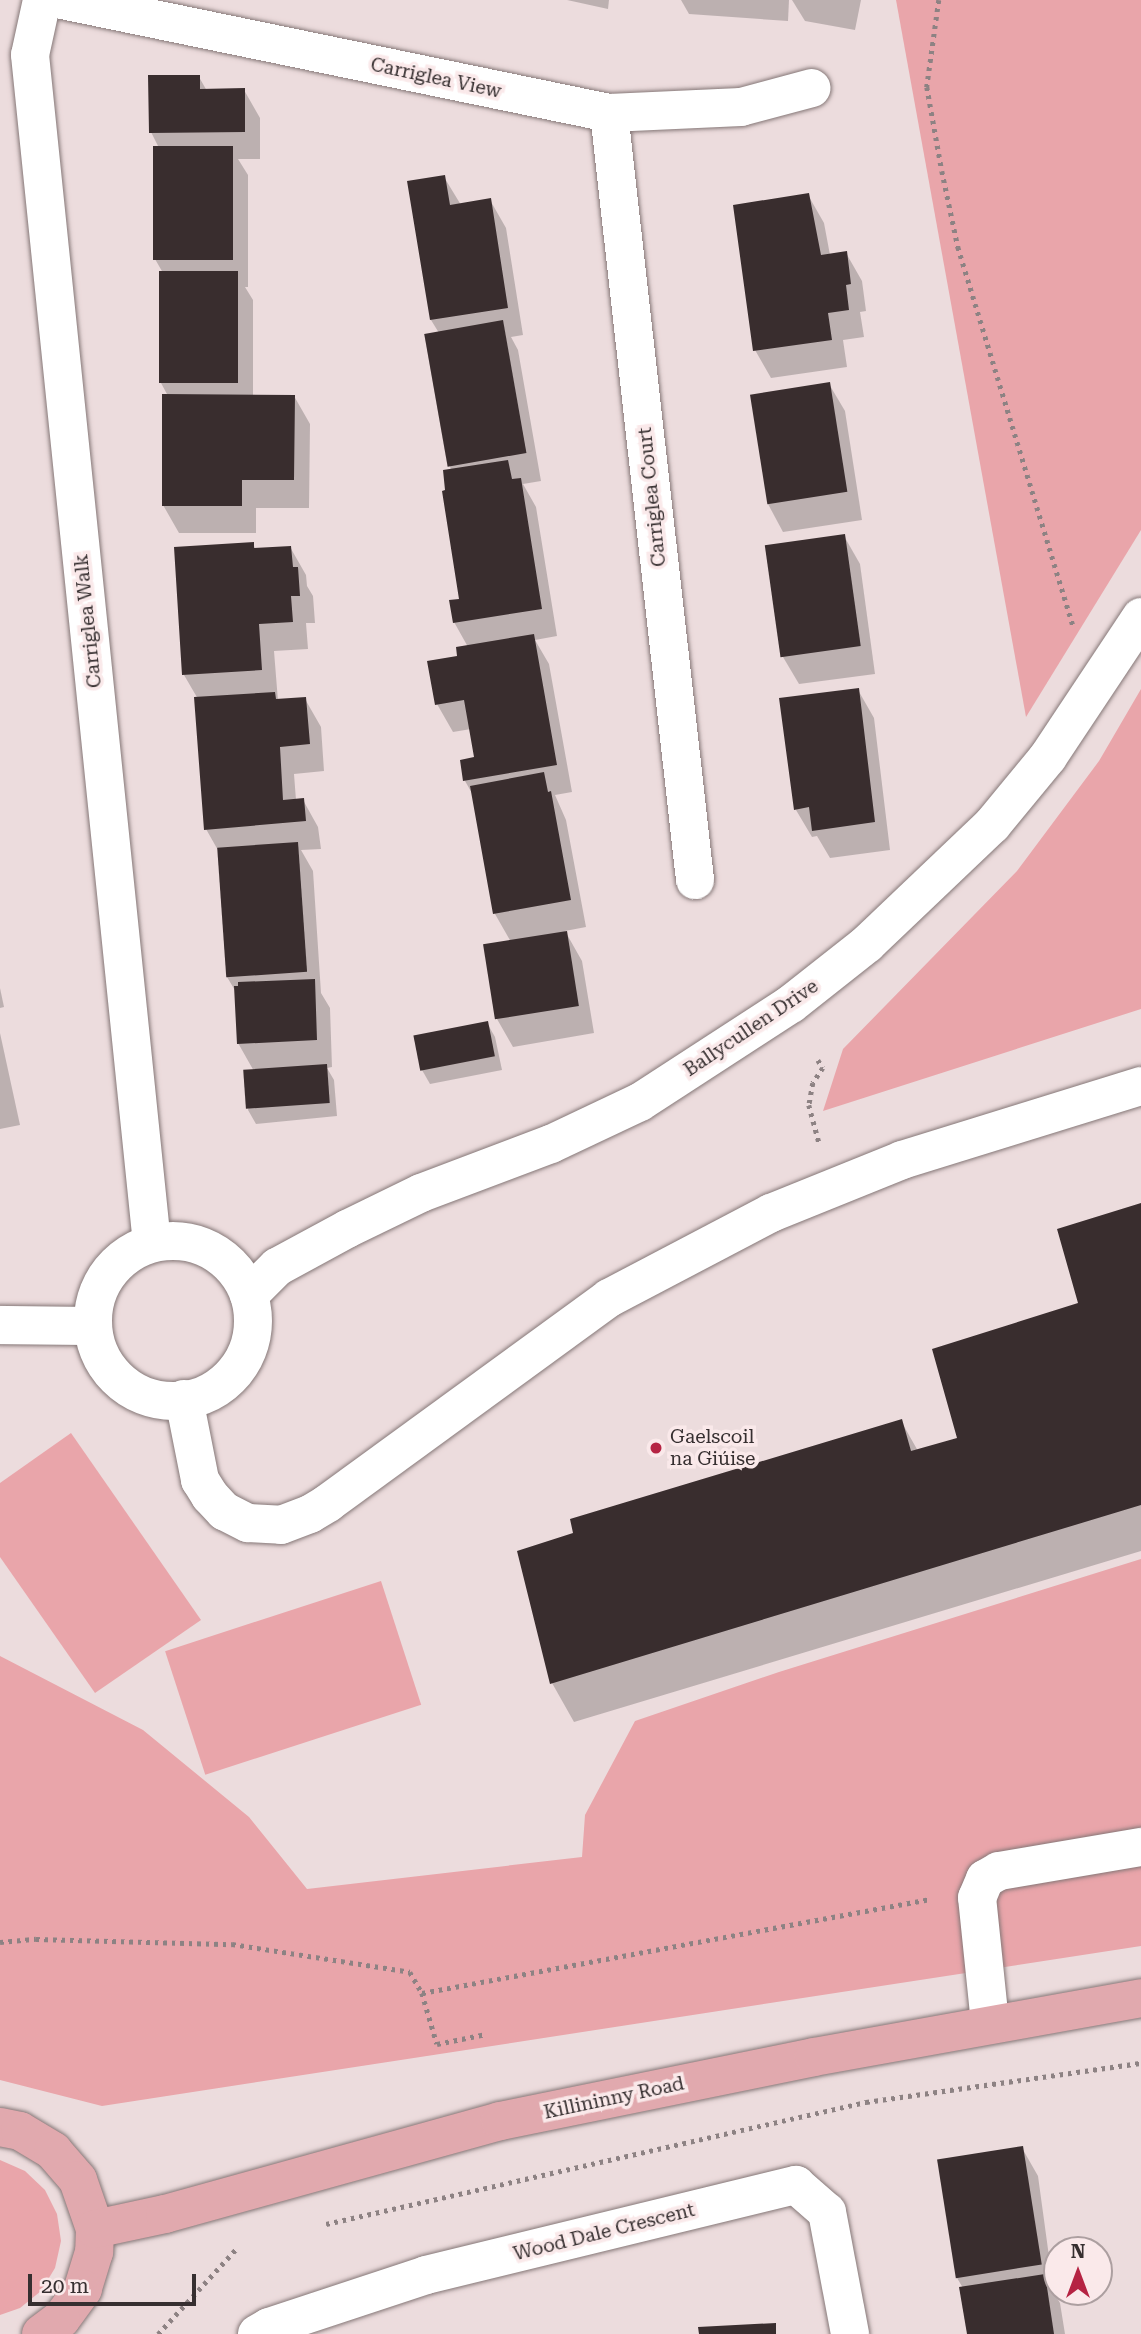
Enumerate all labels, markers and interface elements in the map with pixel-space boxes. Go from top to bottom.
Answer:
street label: Carriglea View [369,53,503,103]
street label: Carriglea Court [633,426,671,568]
street label: Carriglea Walk [70,553,106,689]
street label: Ballycullen Drive [680,975,822,1081]
place label: Gaelscoil na Giúise [670,1426,755,1470]
marker: Gaelscoil na Giúise [648,1440,664,1456]
street label: Killininny Road [542,2072,686,2124]
street label: Wood Dale Crescent [511,2198,697,2266]
north arrow [1043,2236,1113,2306]
text: N [1071,2240,1085,2263]
scale bar [32,2260,200,2304]
text: 20 m [41,2274,89,2298]

